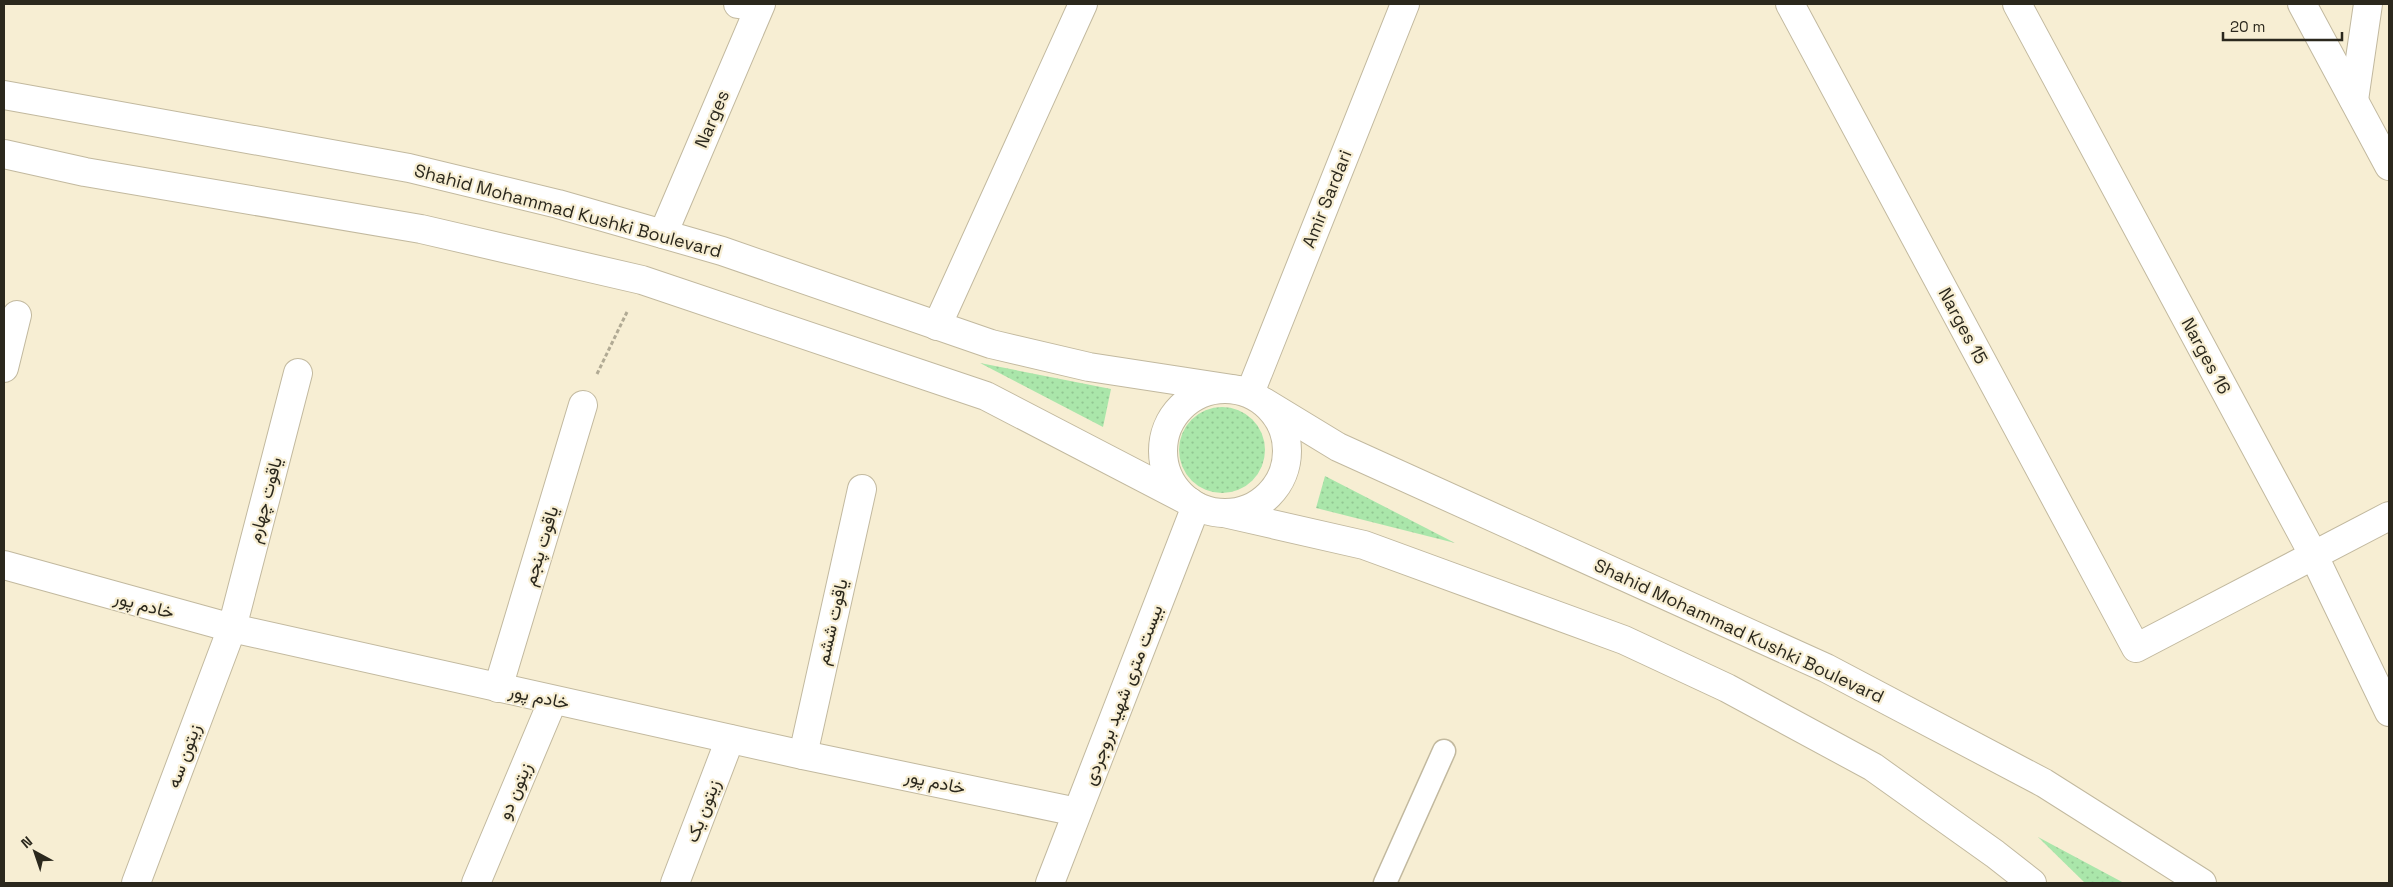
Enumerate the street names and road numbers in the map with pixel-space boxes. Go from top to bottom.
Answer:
street label: Narges [689,86,734,151]
street label: Amir Sardari [1296,146,1357,251]
street label: Shahid Mohammad Kushki Boulevard [412,158,724,263]
street label: Narges 15 [1934,284,1993,368]
street label: Narges 16 [2177,313,2236,398]
street label: یاقوت چهارم [242,454,288,546]
street label: یاقوت پنجم [517,503,565,589]
street label: Shahid Mohammad Kushki Boulevard [1591,553,1888,708]
street label: یاقوت ششم [810,577,854,667]
street label: خادم پور [110,585,177,625]
street label: بیست متری شهید بروجردی [1077,601,1168,788]
street label: خادم پور [505,679,572,715]
street label: زیتون سه [161,721,206,791]
street label: زیتون دو [492,759,537,823]
street label: خادم پور [901,764,968,800]
street label: زیتون یک [680,776,725,846]

